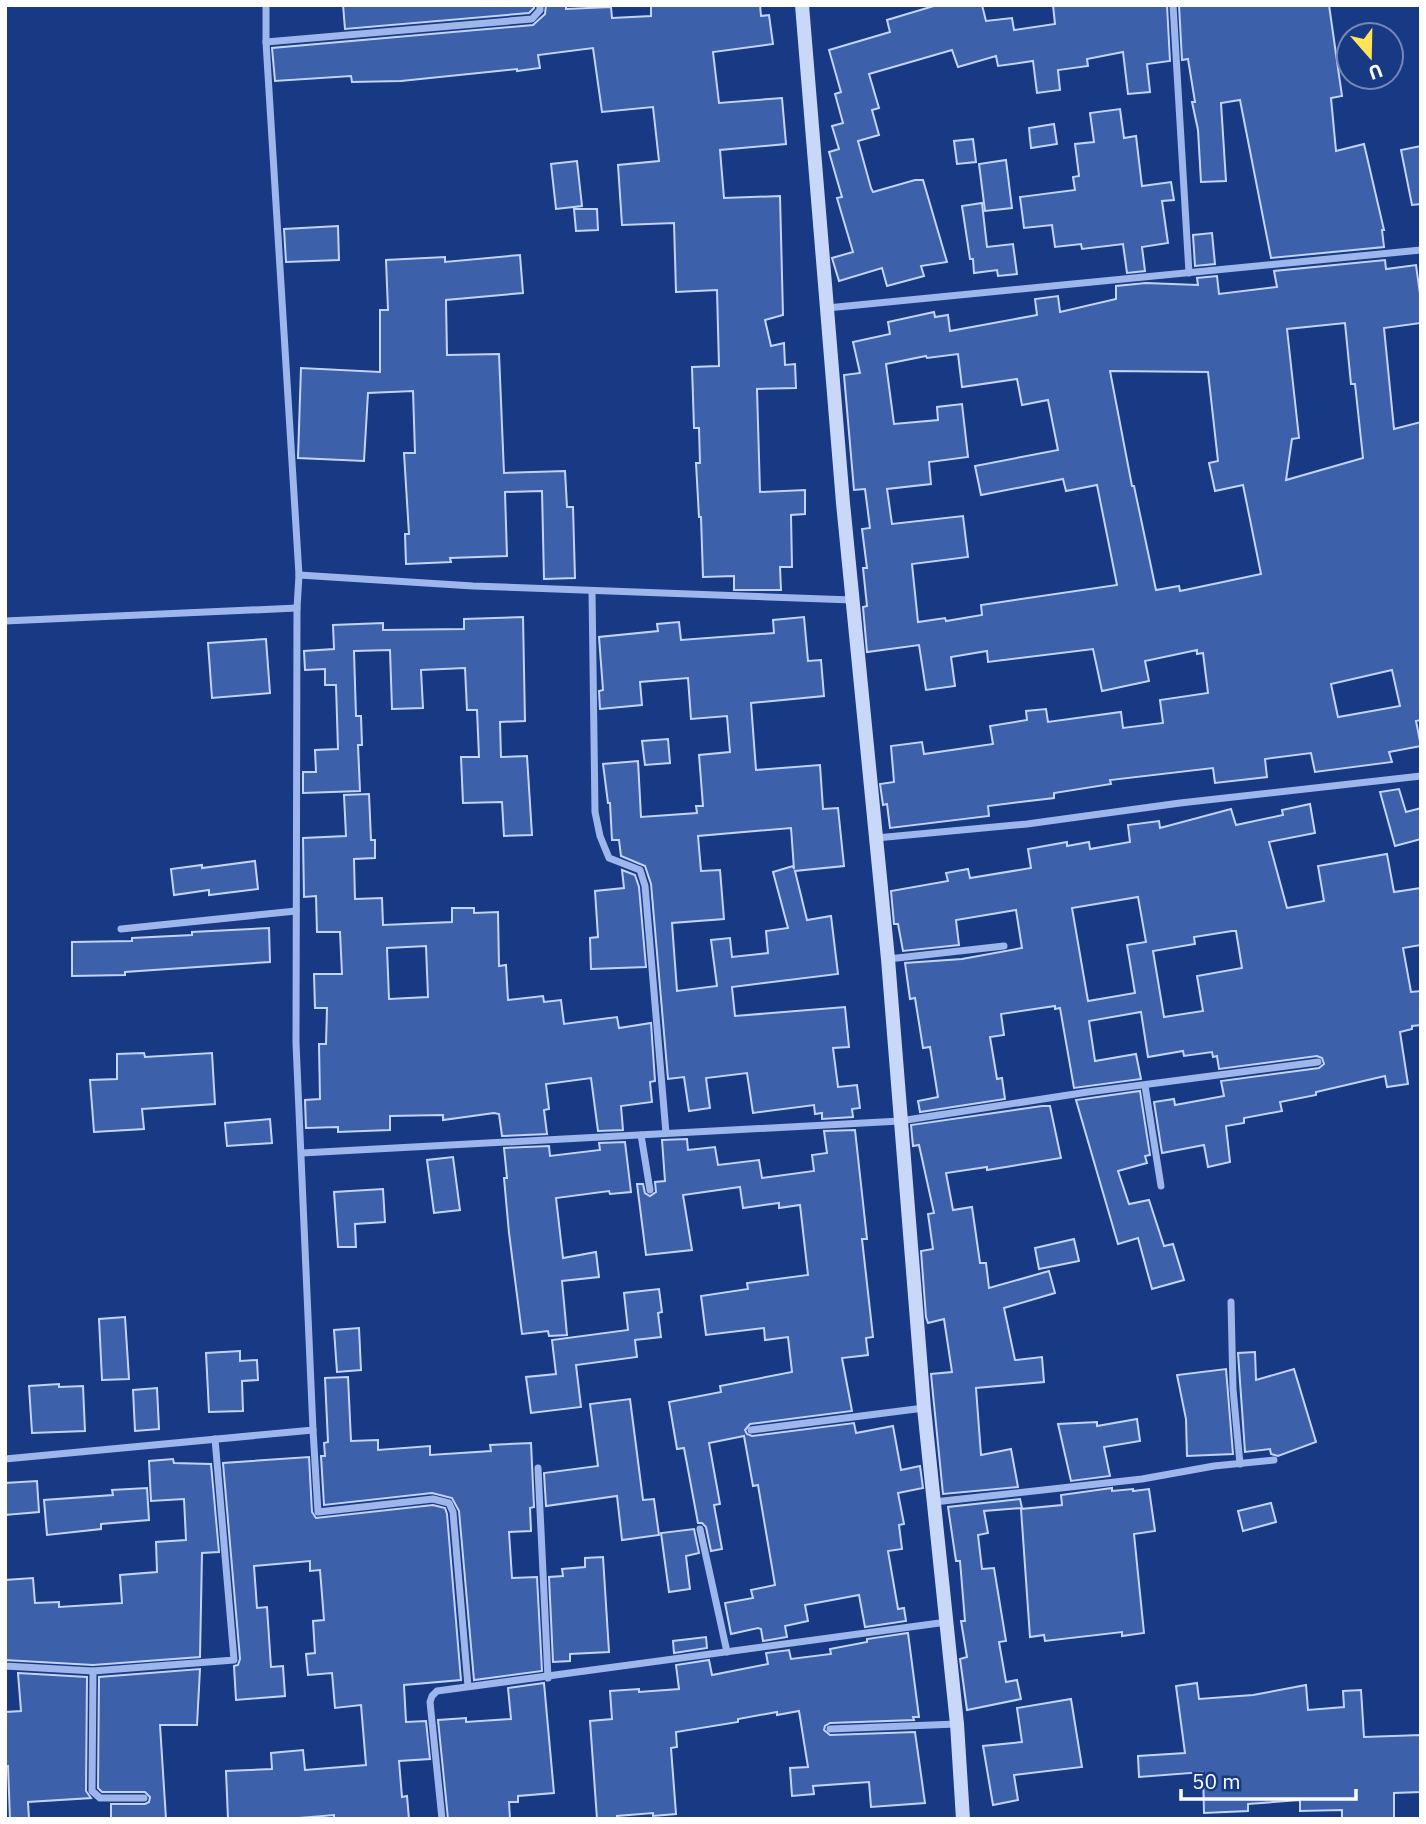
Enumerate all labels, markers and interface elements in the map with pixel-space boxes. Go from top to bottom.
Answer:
north arrow [1335,21,1405,91]
text: U [1366,58,1386,86]
scale bar [1181,1758,1356,1802]
text: 50 m [1192,1767,1241,1795]

